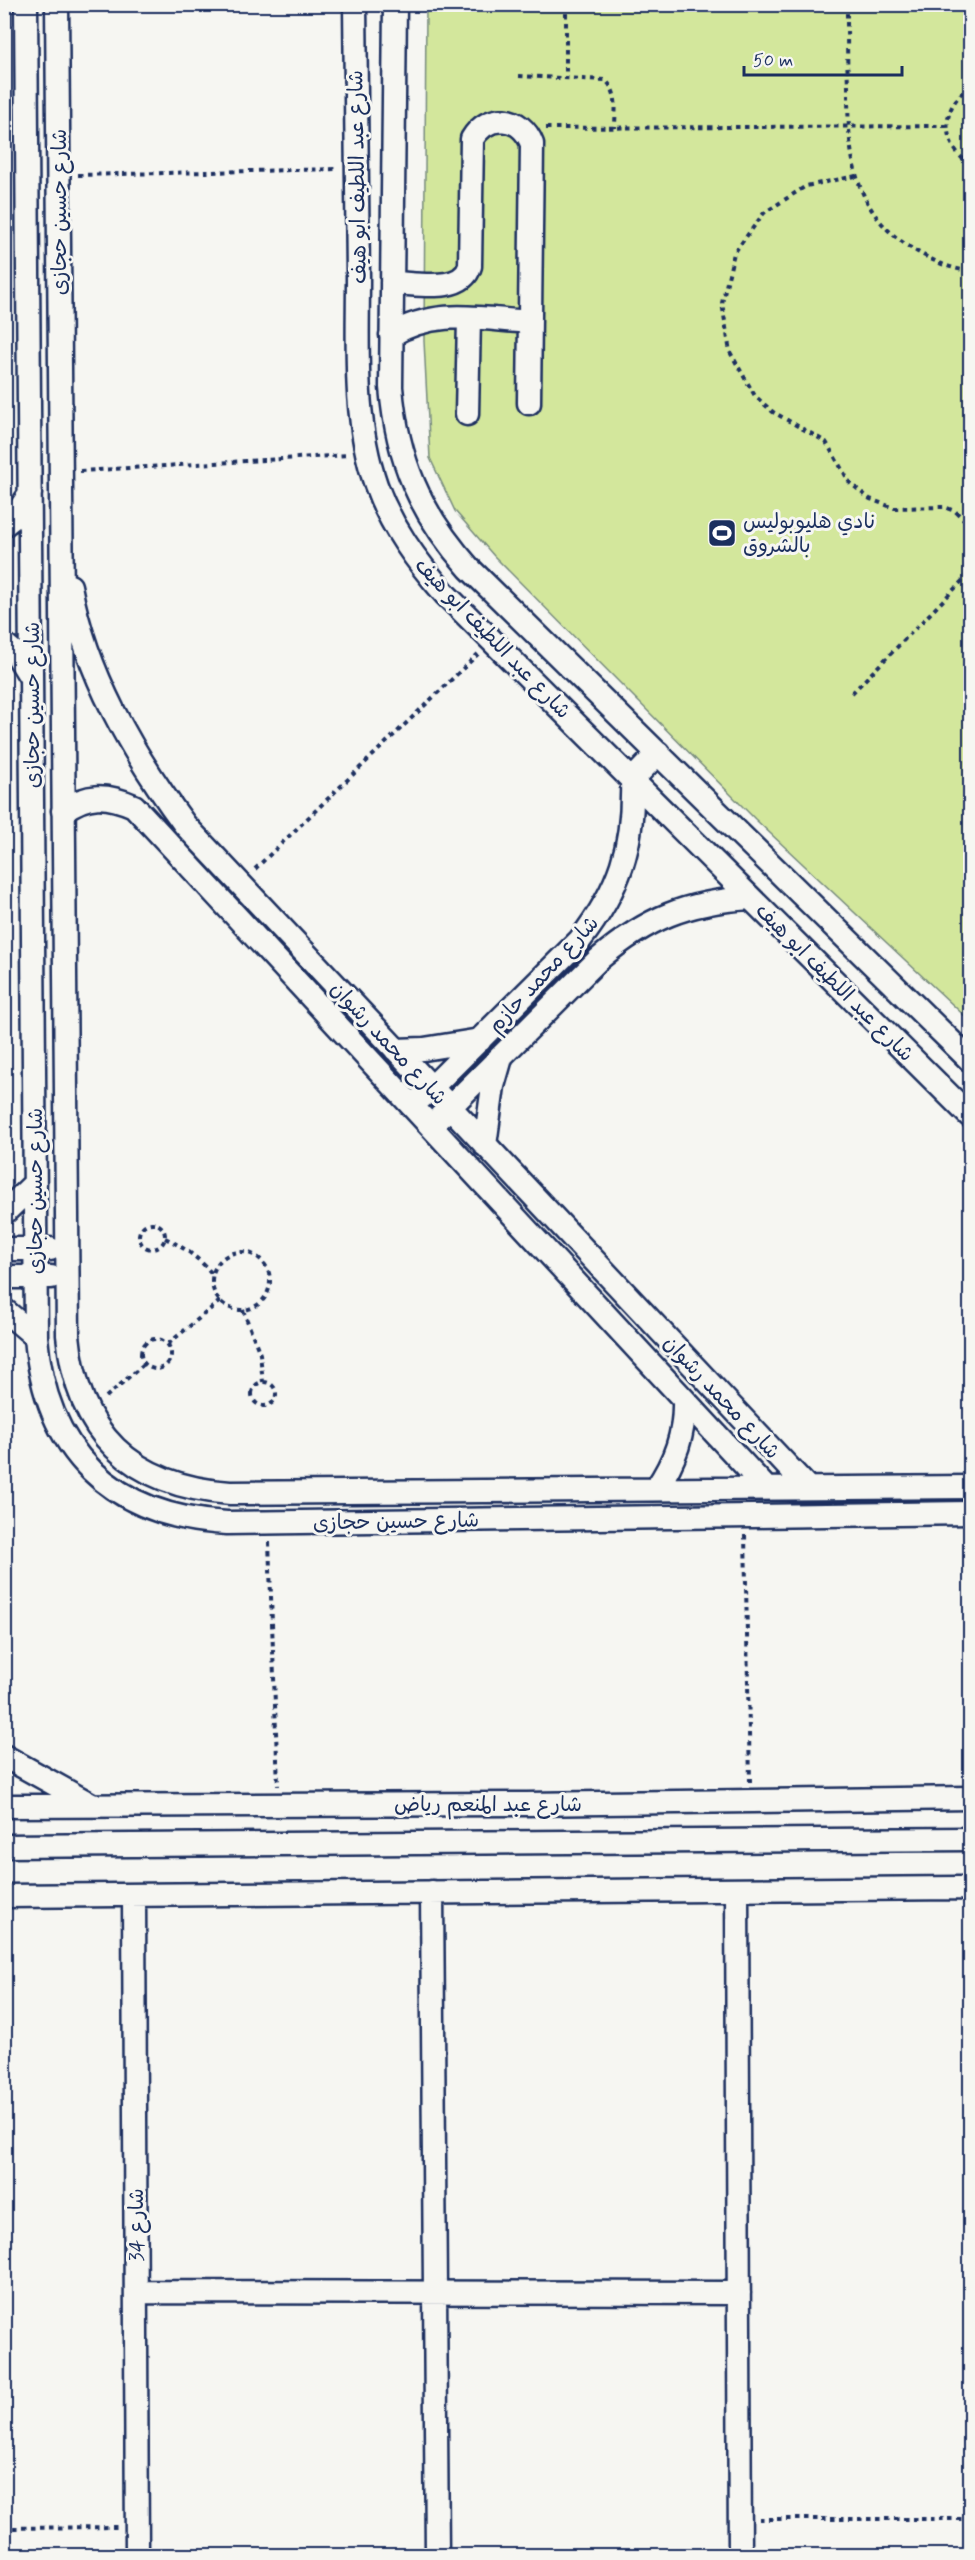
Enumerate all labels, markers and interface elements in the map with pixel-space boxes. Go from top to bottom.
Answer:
scale bar [744,39,902,77]
text: 50 m [753,49,793,73]
street label: شارع عبد اللطيف ابو هيف [342,70,374,284]
street label: شارع حسين حجازى [46,129,74,295]
place label: نادي هليوبوليس بالشروق [743,508,875,560]
sports icon: نادي هليوبوليس بالشروق [706,517,738,549]
street label: شارع عبد اللطيف ابو هيف [408,552,577,725]
street label: شارع حسين حجازى [19,622,47,788]
street label: شارع عبد اللطيف ابو هيف [749,897,920,1068]
street label: شارع محمد حازم [482,910,606,1040]
street label: شارع محمد رشوان [324,976,453,1112]
street label: شارع حسين حجازى [22,1108,50,1274]
street label: شارع محمد رشوان [657,1330,786,1466]
street label: شارع حسين حجازى [313,1507,479,1537]
street label: شارع عبد المنعم رياض [394,1791,582,1820]
street label: شارع 34 [123,2188,151,2262]

